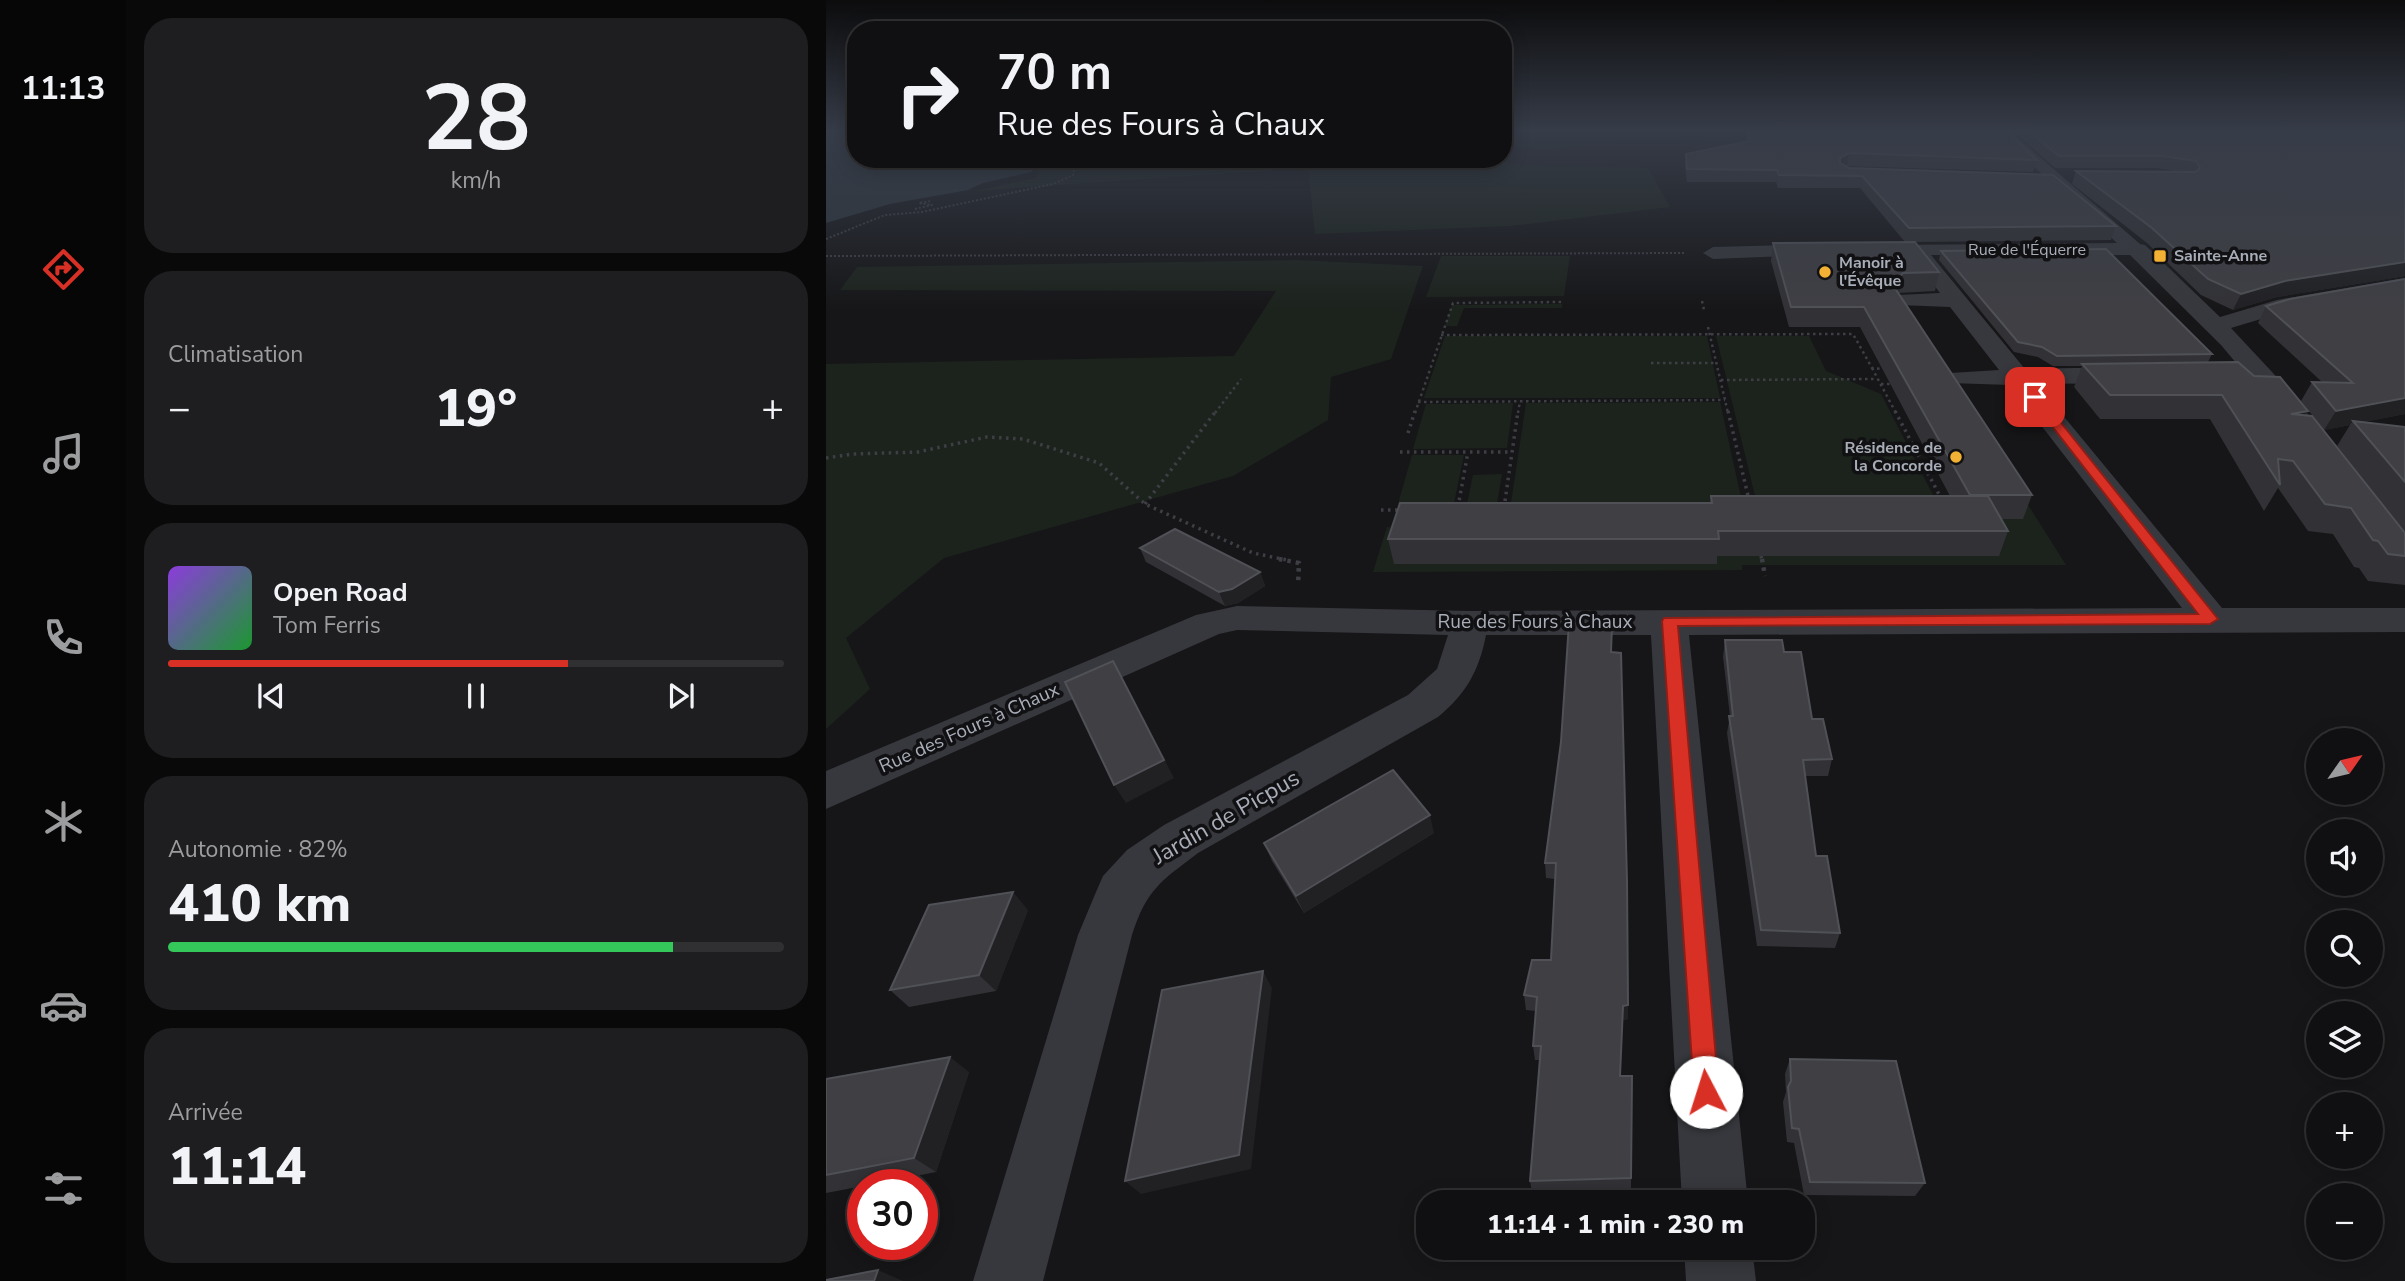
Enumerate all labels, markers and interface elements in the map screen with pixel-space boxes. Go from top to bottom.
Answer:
text: 70 m [997,39,1112,106]
icon: right [882,49,973,140]
text: 28 [421,57,531,181]
text: 11:13 [21,67,105,110]
text: Rue des Fours à Chaux [997,103,1325,146]
text: km/h [451,165,501,196]
street label: Rue de l'Équerre [1968,239,2086,261]
icon: directions [39,245,88,294]
place label: Sainte-Anne [2174,245,2268,267]
marker: Sainte-Anne [2152,248,2168,264]
place label: Manoir à l'Évêque [1839,252,1904,292]
marker: Manoir à l'Évêque [1817,264,1833,280]
text: Climatisation [168,339,303,370]
pin [2005,367,2065,427]
text: 19° [435,373,517,444]
icon: arrive [2016,378,2054,416]
text: − [168,383,191,434]
text: + [761,383,784,434]
icon: music [39,429,88,478]
place label: Résidence de la Concorde [1844,437,1942,477]
marker: Résidence de la Concorde [1948,449,1964,465]
text: Open Road [273,575,408,610]
street label: Rue des Fours à Chaux [1438,609,1632,635]
text: Tom Ferris [273,610,381,641]
icon: phone [39,613,88,662]
street label: Rue des Fours à Chaux [875,676,1063,779]
icon: previous [252,677,290,715]
icon: pause [457,677,495,715]
icon: next [662,677,700,715]
north arrow [2306,728,2384,805]
map controls [2306,728,2383,1260]
street label: Jardin de Picpus [1146,762,1305,872]
icon: climate [39,797,88,846]
button: sound [2306,819,2383,896]
text: Autonomie · 82% [168,834,348,865]
text: 410 km [168,868,351,939]
button: search [2306,910,2383,987]
icon: car [39,981,88,1030]
button: layers [2306,1001,2383,1078]
position arrow [1669,1055,1743,1129]
button: + [2306,1092,2383,1169]
text: Arrivée [168,1097,243,1128]
text: 11:14 [168,1131,306,1202]
icon: filters [39,1164,88,1213]
speed limit sign: 30 [847,1169,938,1260]
button: − [2306,1183,2383,1260]
text: 11:14 · 1 min · 230 m [1487,1207,1744,1242]

